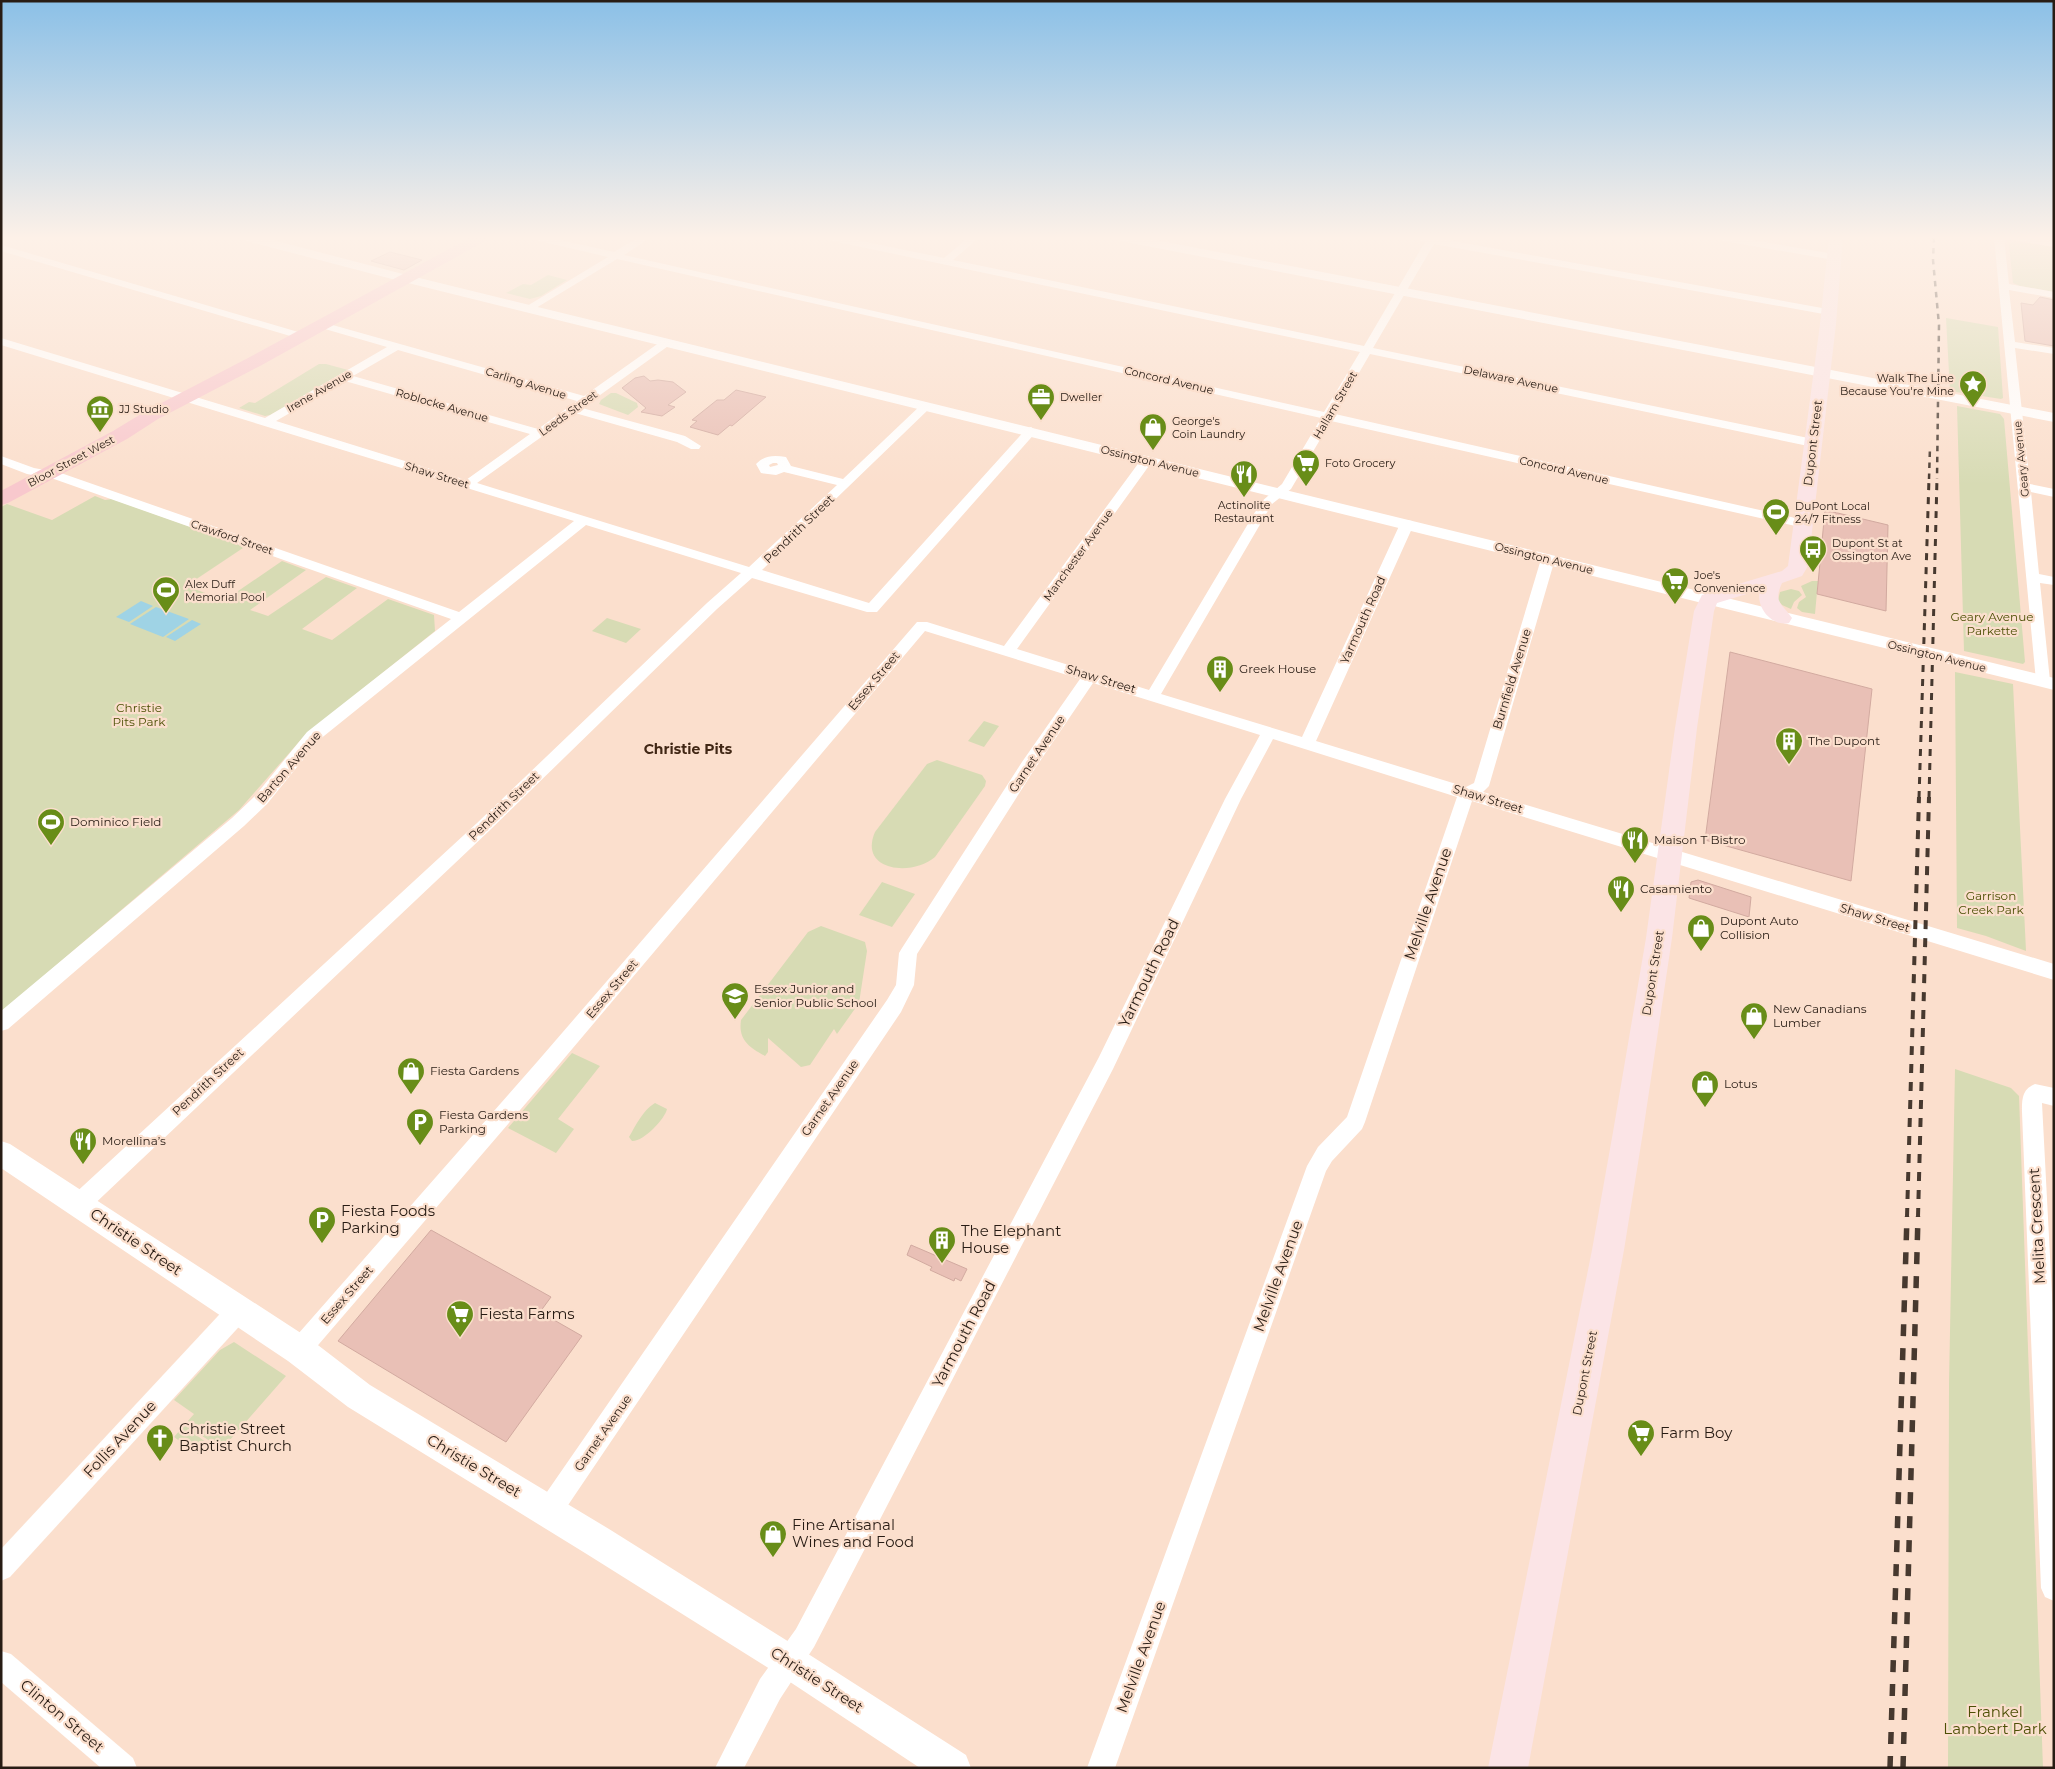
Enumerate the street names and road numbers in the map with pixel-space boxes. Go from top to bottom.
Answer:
street label: Delaware Avenue [1462,362,1560,396]
street label: Concord Avenue [1123,363,1215,397]
street label: Carling Avenue [484,364,568,402]
street label: Irene Avenue [284,367,354,415]
street label: Hallam Street [1310,368,1360,441]
street label: Roblocke Avenue [394,385,490,425]
street label: Leeds Street [536,387,600,439]
street label: Dupont Street [1800,399,1825,487]
street label: Geary Avenue [2010,420,2032,498]
street label: Bloor Street West [25,432,117,490]
street label: Ossington Avenue [1099,442,1201,480]
street label: Concord Avenue [1518,453,1610,487]
street label: Shaw Street [403,459,471,492]
street label: Pendrith Street [760,491,837,566]
street label: Manchester Avenue [1040,506,1116,603]
street label: Crawford Street [189,516,276,558]
street label: Ossington Avenue [1493,539,1595,577]
street label: Yarmouth Road [1336,574,1389,666]
street label: Burnfield Avenue [1489,627,1534,731]
street label: Ossington Avenue [1886,637,1988,675]
street label: Essex Street [845,648,903,713]
street label: Shaw Street [1064,661,1138,696]
street label: Garnet Avenue [1005,712,1068,795]
street label: Barton Avenue [253,728,324,805]
street label: Pendrith Street [465,768,542,843]
street label: Shaw Street [1451,781,1525,816]
street label: Melville Avenue [1399,845,1456,962]
street label: Shaw Street [1838,900,1912,935]
street label: Yarmouth Road [1114,916,1183,1030]
street label: Dupont Street [1638,929,1667,1017]
street label: Essex Street [583,956,641,1021]
street label: Pendrith Street [169,1045,247,1119]
street label: Garnet Avenue [798,1057,861,1139]
street label: Melita Crescent [2024,1167,2049,1285]
street label: Christie Street [87,1204,186,1279]
street label: Melville Avenue [1249,1217,1307,1334]
street label: Essex Street [317,1262,376,1327]
street label: Yarmouth Road [927,1277,1000,1390]
street label: Dupont Street [1569,1329,1600,1417]
street label: Garnet Avenue [571,1392,634,1474]
street label: Follis Avenue [79,1396,160,1481]
street label: Christie Street [424,1430,525,1501]
street label: Melville Avenue [1112,1598,1170,1715]
street label: Christie Street [767,1643,867,1717]
street label: Clinton Street [17,1675,108,1756]

